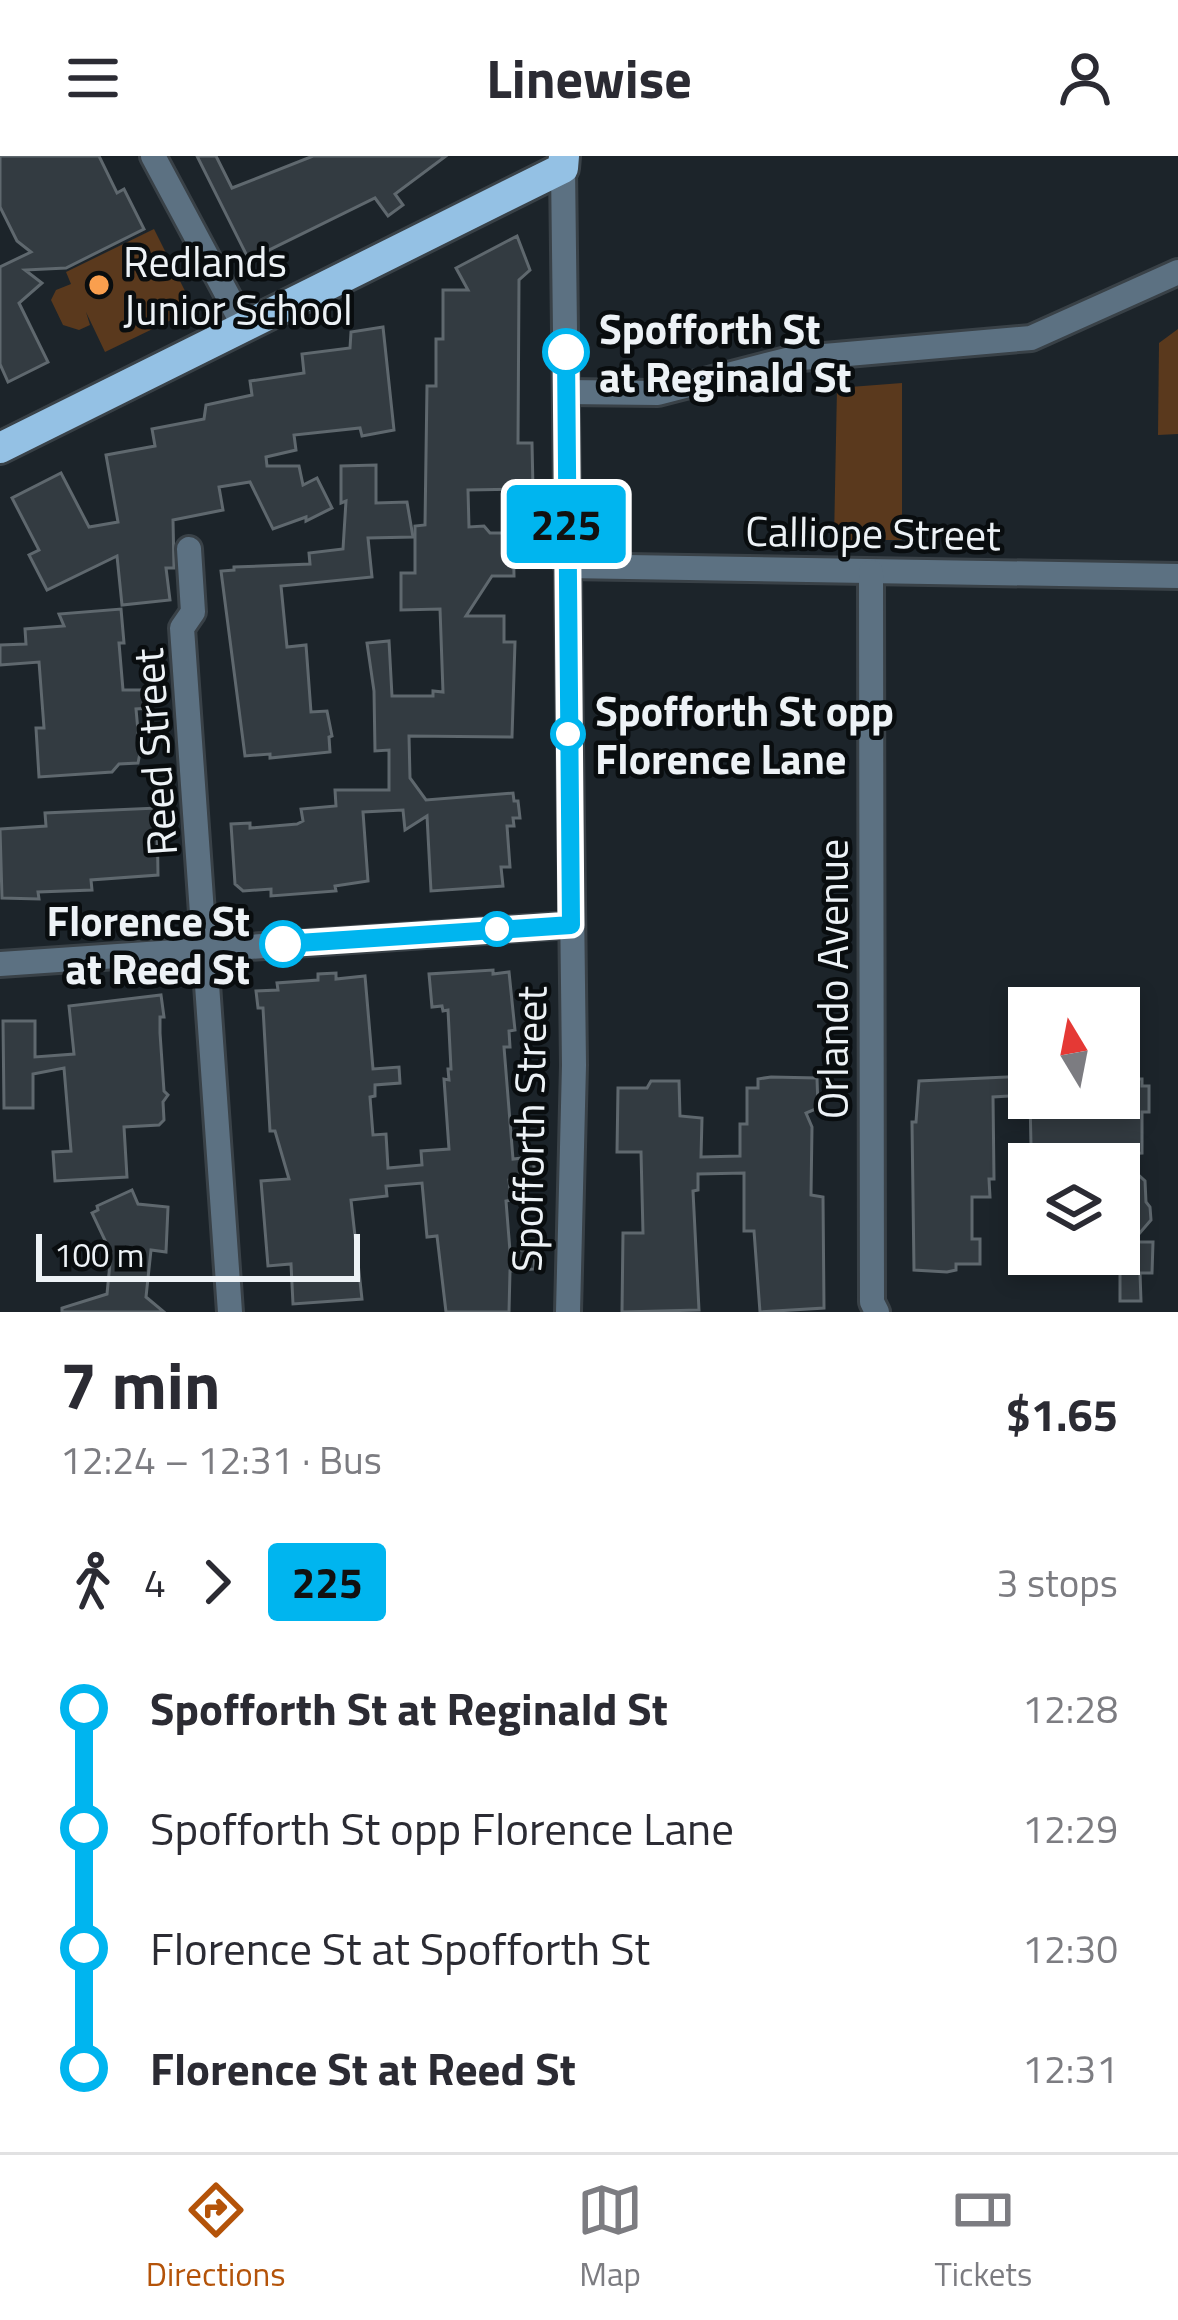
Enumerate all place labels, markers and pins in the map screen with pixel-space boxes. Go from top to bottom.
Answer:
place label: Redlands Junior School [123,229,353,341]
marker: Redlands Junior School [86,272,112,298]
place label: Spofforth St at Reginald St [599,296,852,408]
marker: Spofforth St at Reginald St [544,330,588,374]
place label: Spofforth St opp Florence Lane [595,678,894,790]
marker: Spofforth St opp Florence Lane [552,718,584,750]
place label: Florence St at Reed St [47,888,250,1000]
unlabelled marker [481,913,513,945]
marker: Florence St at Reed St [261,922,305,966]

